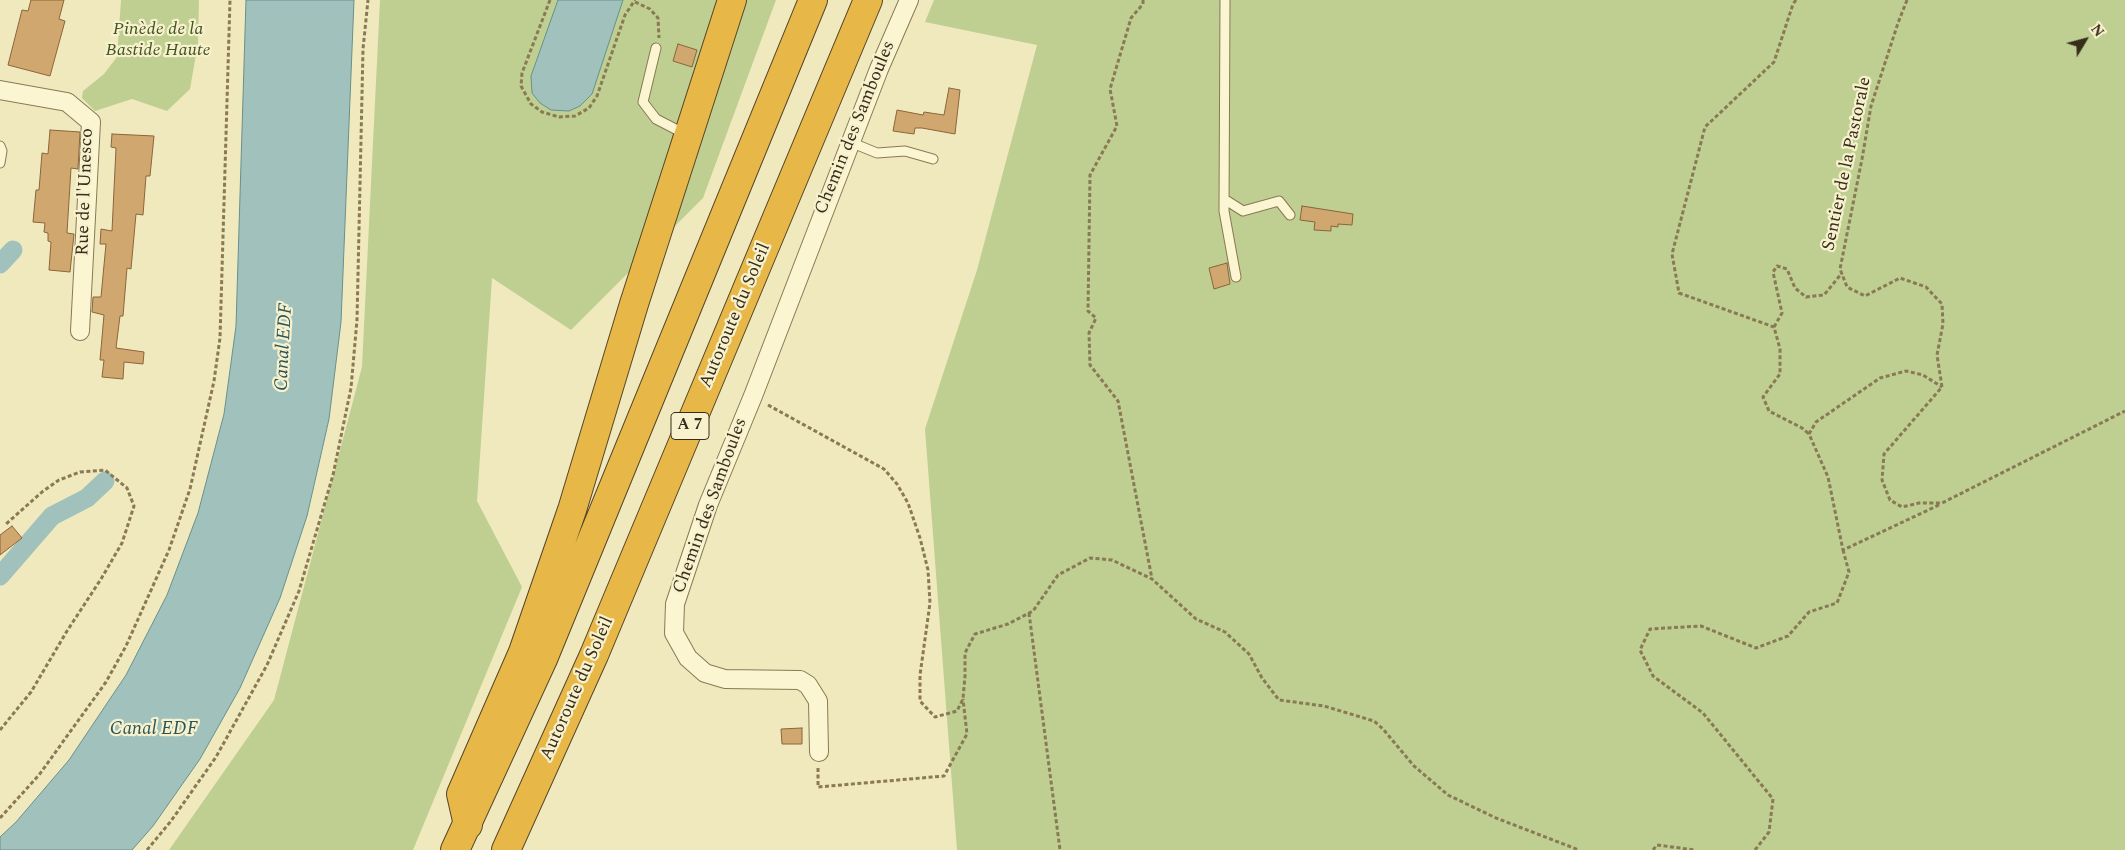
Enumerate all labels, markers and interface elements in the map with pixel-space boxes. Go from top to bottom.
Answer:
north arrow [2060,15,2110,65]
park label: Pinède de la Bastide Haute [106,19,210,62]
text: N [2086,20,2109,42]
street label: Chemin des Samboules [811,38,901,218]
street label: Sentier de la Pastorale [1819,75,1877,253]
street label: Rue de l'Unesco [73,128,99,256]
street label: Autoroute du Soleil [696,240,776,392]
water label: Canal EDF [271,302,299,392]
road number: A 7 [671,412,709,440]
street label: Chemin des Samboules [669,415,753,597]
street label: Autoroute du Soleil [537,614,619,764]
water label: Canal EDF [110,719,198,741]

